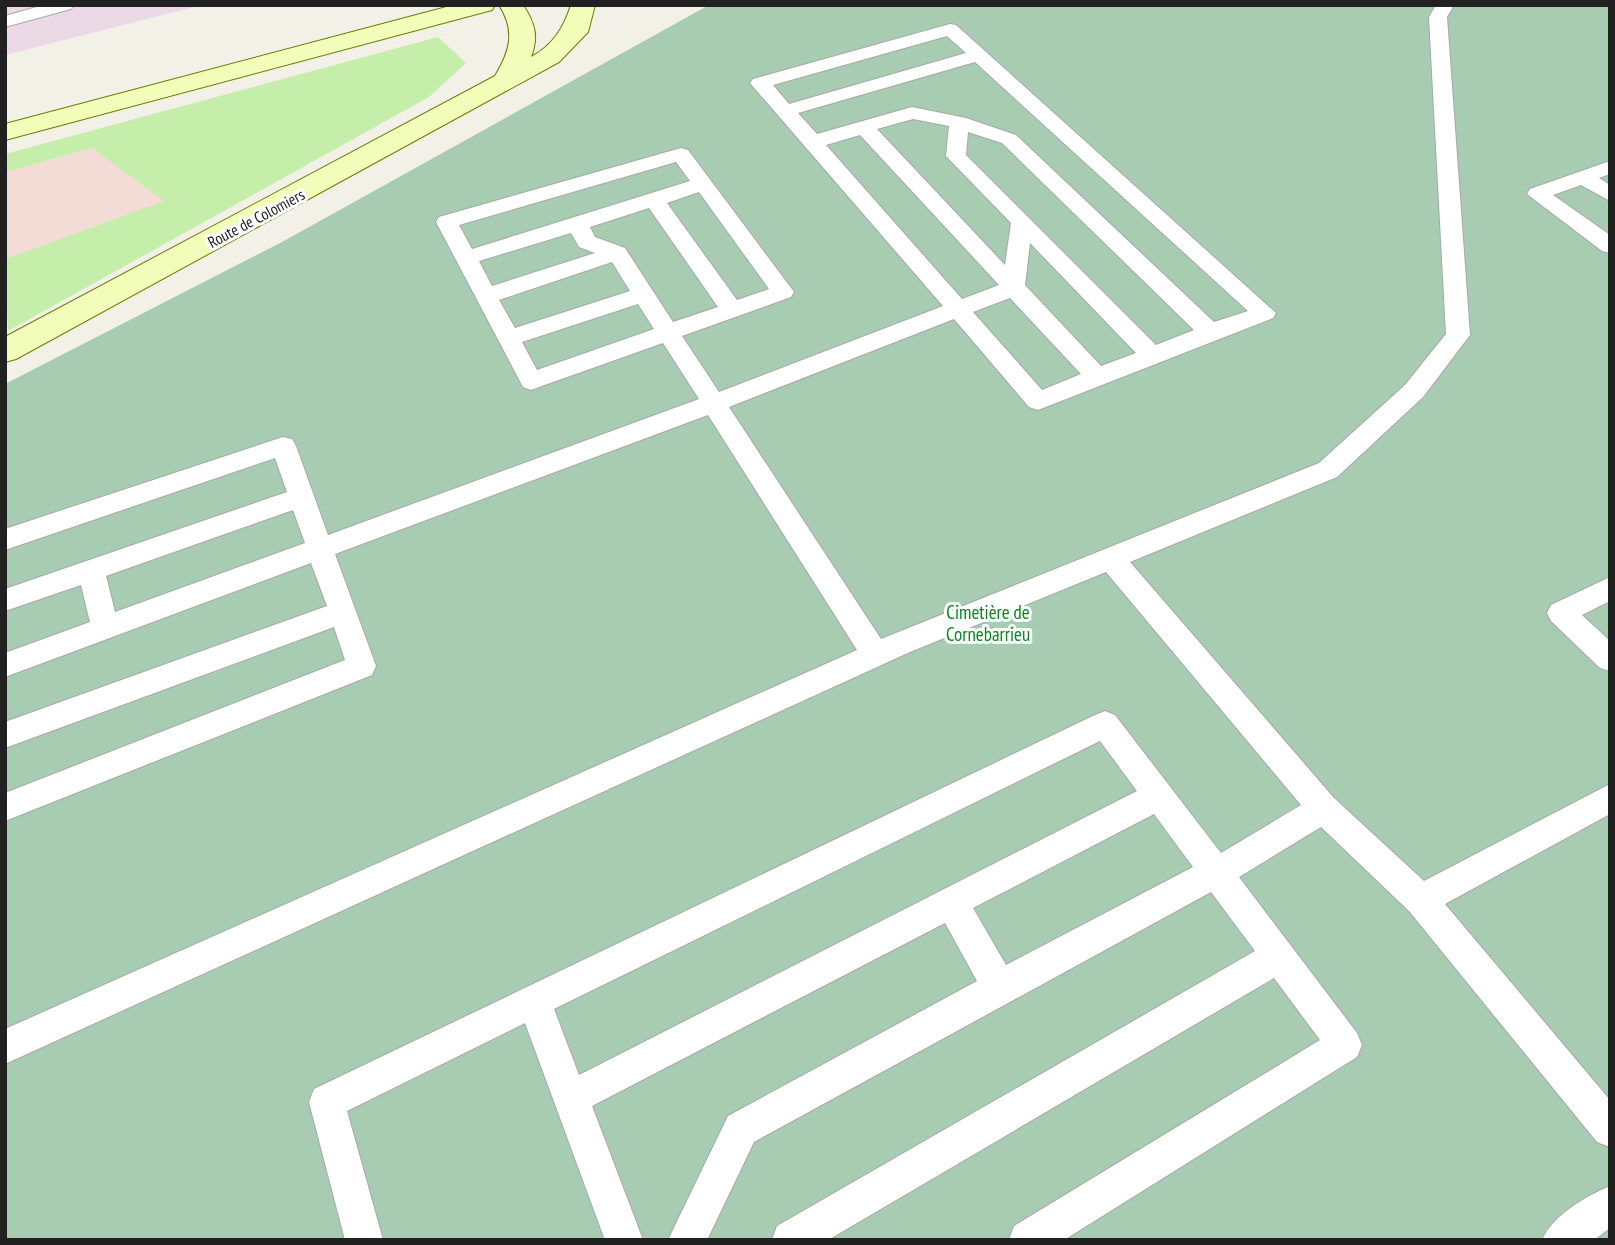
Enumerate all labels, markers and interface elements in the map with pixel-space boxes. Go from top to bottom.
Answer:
street label: Route de Colomiers [204,184,308,252]
park label: Cimetière de Cornebarrieu [946,600,1030,646]

